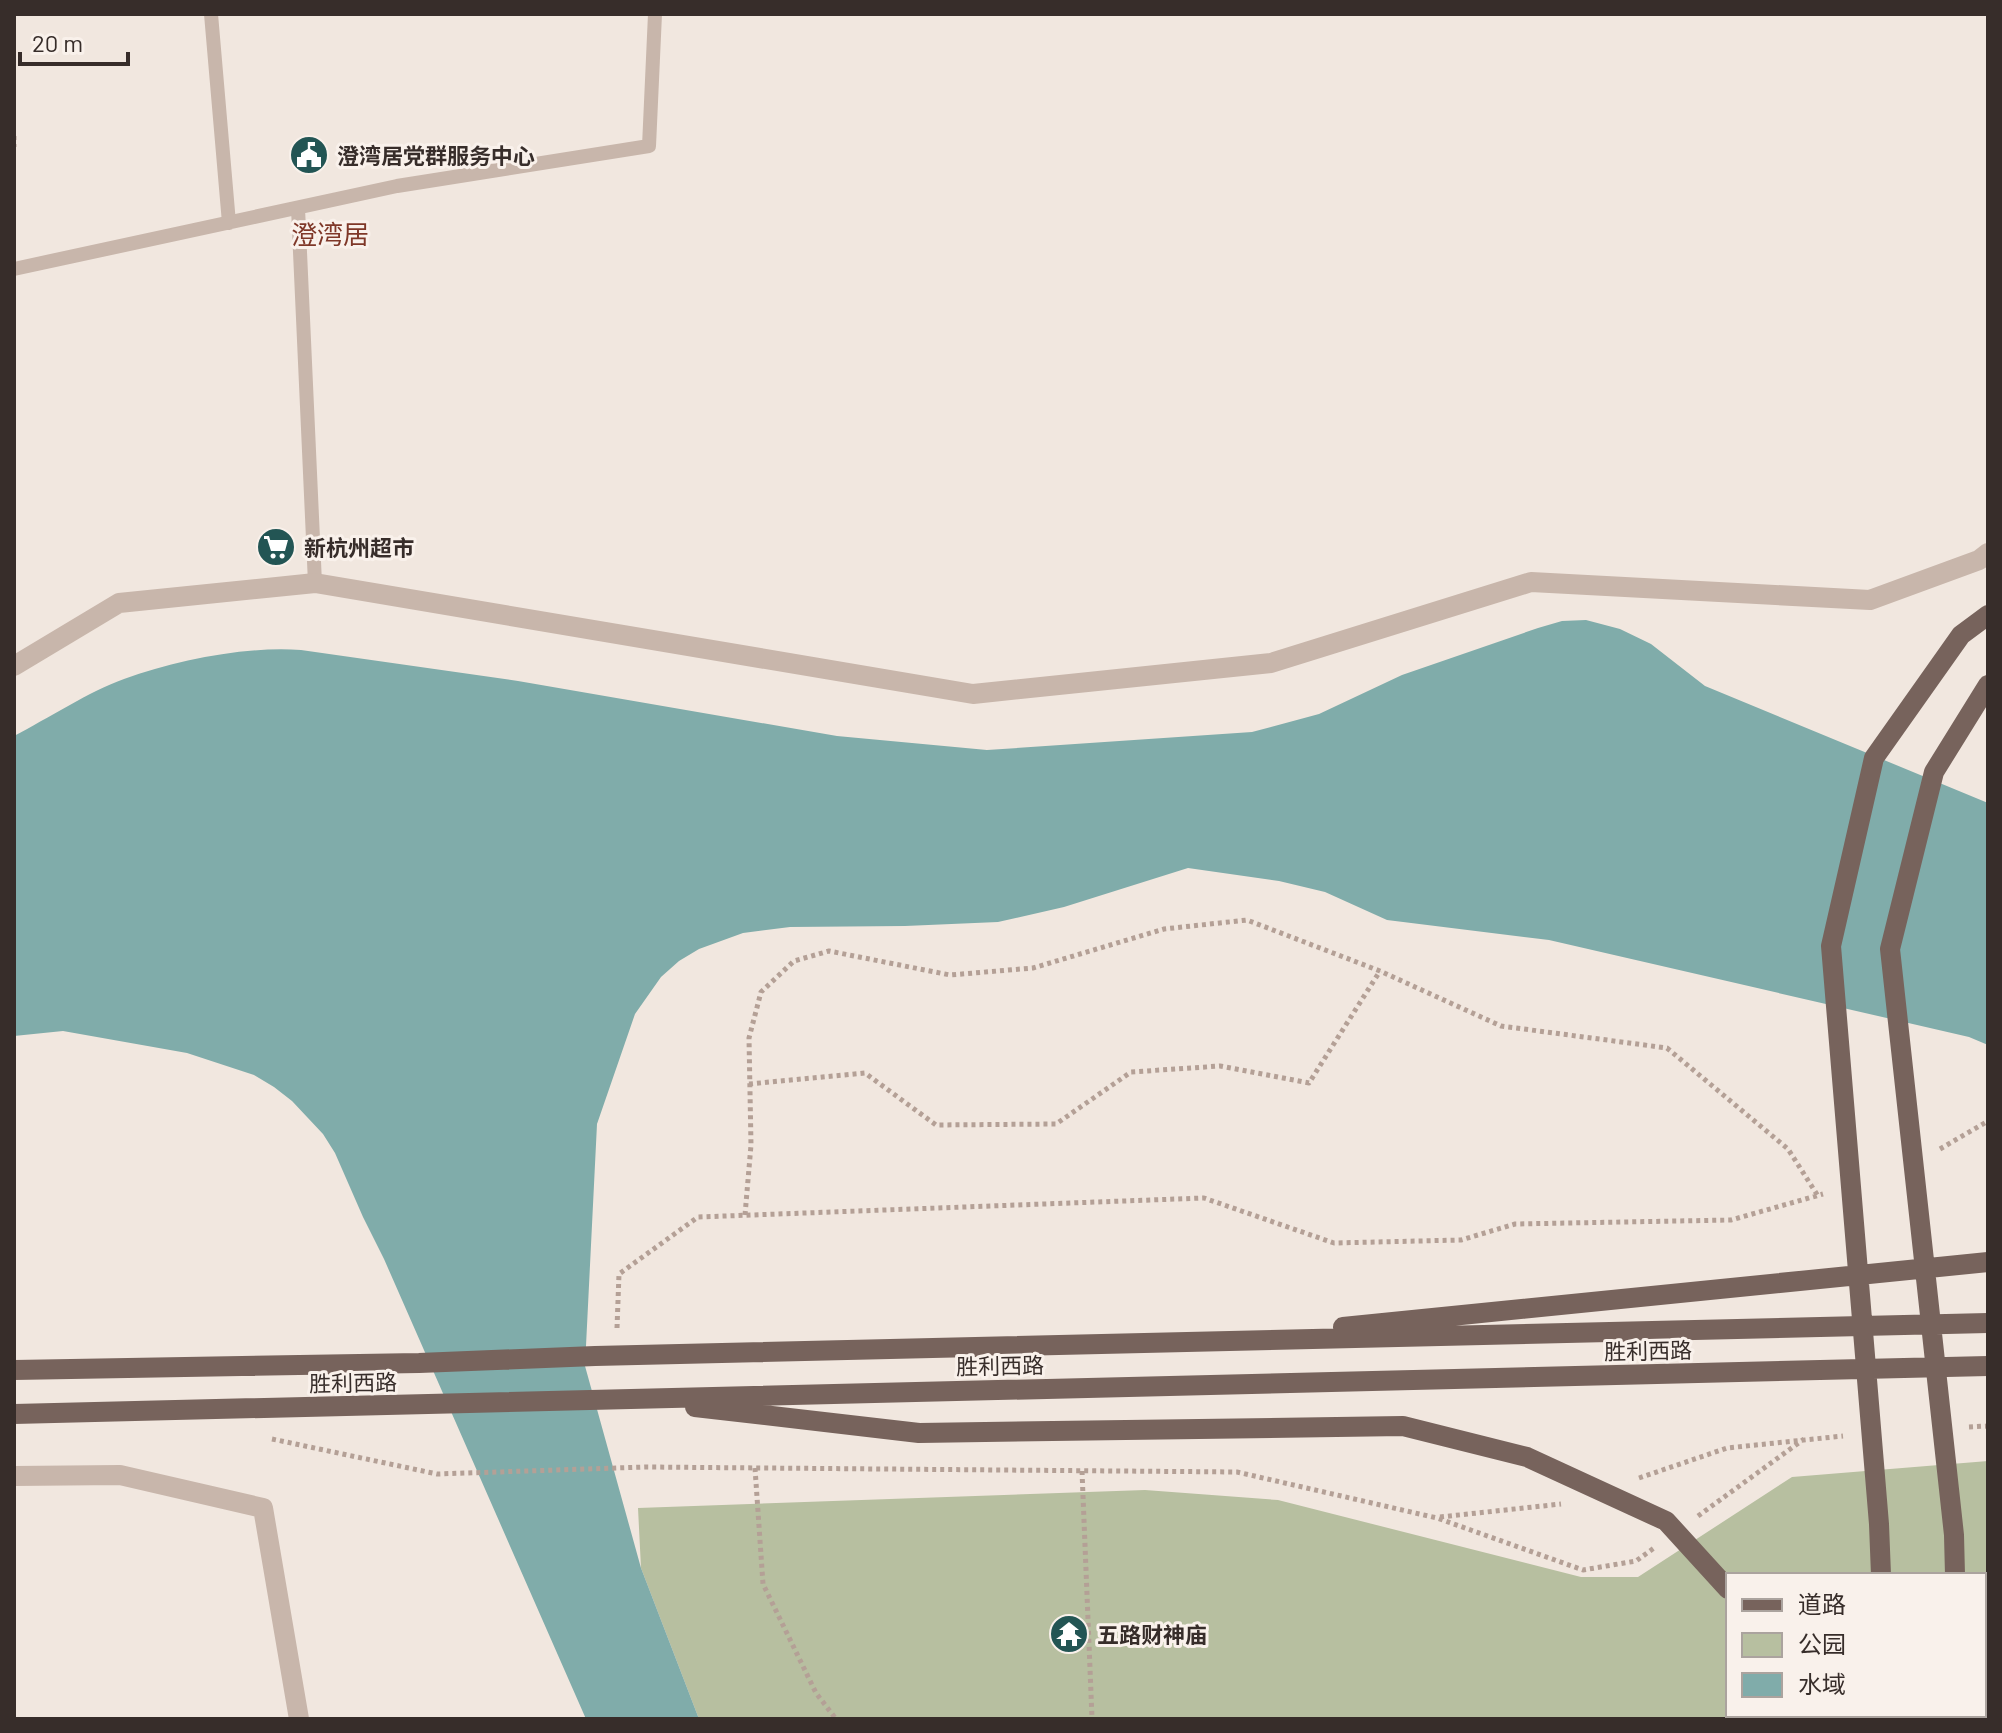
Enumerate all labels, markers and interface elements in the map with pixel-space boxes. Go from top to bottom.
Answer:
scale bar [20,16,128,66]
text: 20 m [32,28,83,57]
public building icon: 澄湾居党群服务中心 [288,134,330,176]
place label: 澄湾居党群服务中心 [337,142,535,168]
district label: 澄湾居 [291,218,369,249]
supermarket icon: 新杭州超市 [255,526,297,568]
place label: 新杭州超市 [304,534,414,560]
street label: 胜利西路 [1604,1336,1692,1364]
street label: 胜利西路 [956,1351,1044,1379]
street label: 胜利西路 [309,1368,397,1396]
legend [1726,1573,1986,1717]
text: 道路 [1798,1589,1846,1618]
temple icon: 五路财神庙 [1048,1613,1090,1655]
place label: 五路财神庙 [1097,1621,1207,1647]
text: 公园 [1798,1629,1846,1658]
text: 水域 [1798,1669,1846,1698]

